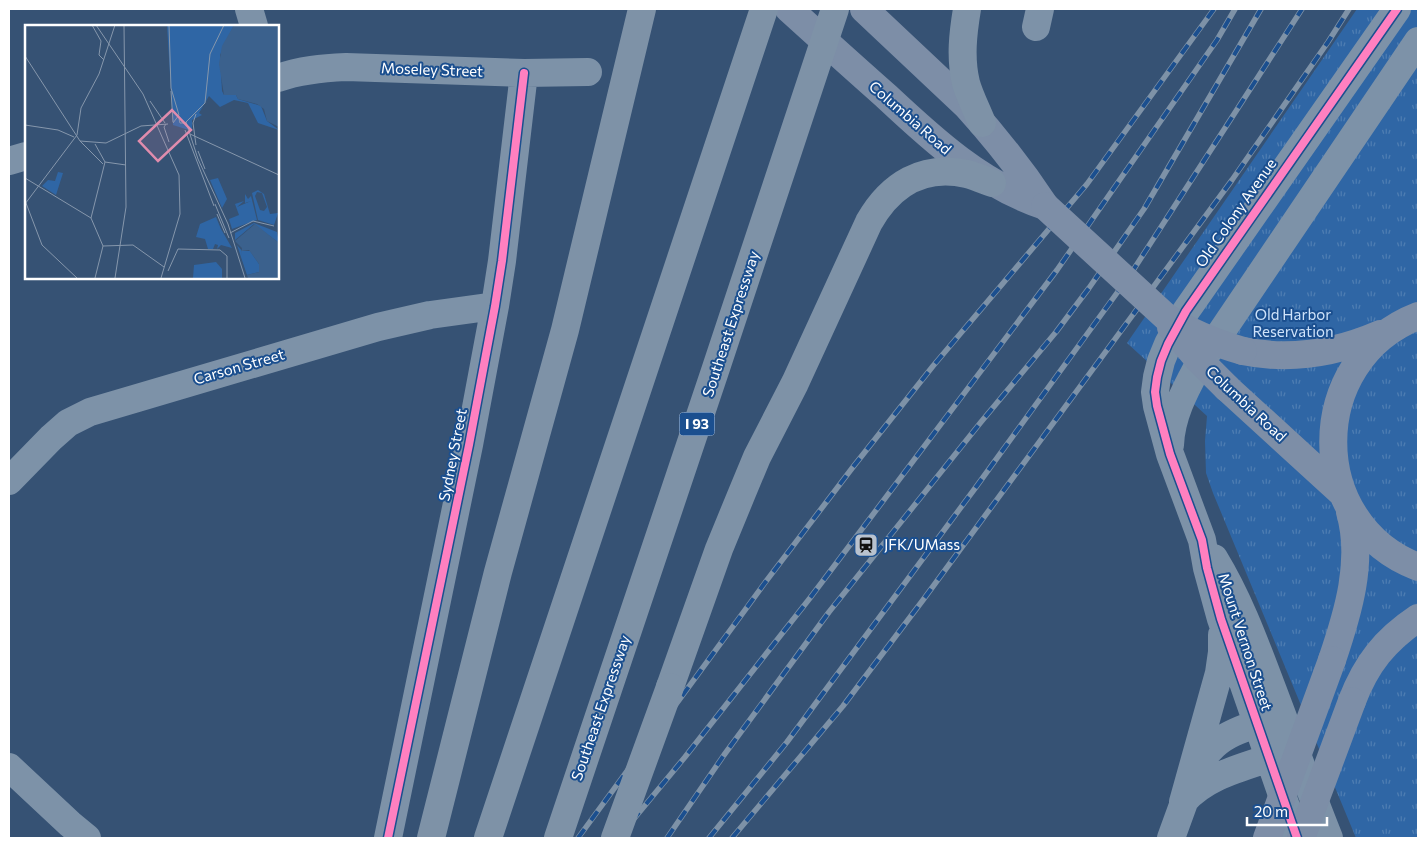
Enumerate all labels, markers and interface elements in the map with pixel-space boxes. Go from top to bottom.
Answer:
inset map [25,25,279,279]
street label: Moseley Street [381,58,484,80]
street label: Columbia Road [866,77,955,158]
street label: Old Colony Avenue [1191,154,1280,270]
street label: Southeast Expressway [698,248,762,399]
park label: Old Harbor Reservation [1252,305,1334,340]
street label: Carson Street [191,344,286,388]
street label: Columbia Road [1203,362,1290,445]
street label: Sydney Street [434,407,470,503]
road number: I 93 [680,412,714,436]
station icon: JFK/UMass [853,532,879,558]
place label: JFK/UMass [884,535,960,553]
street label: Mount Vernon Street [1215,571,1277,713]
street label: Southeast Expressway [567,632,633,783]
scale bar [1247,794,1327,826]
text: 20 m [1254,802,1288,820]

